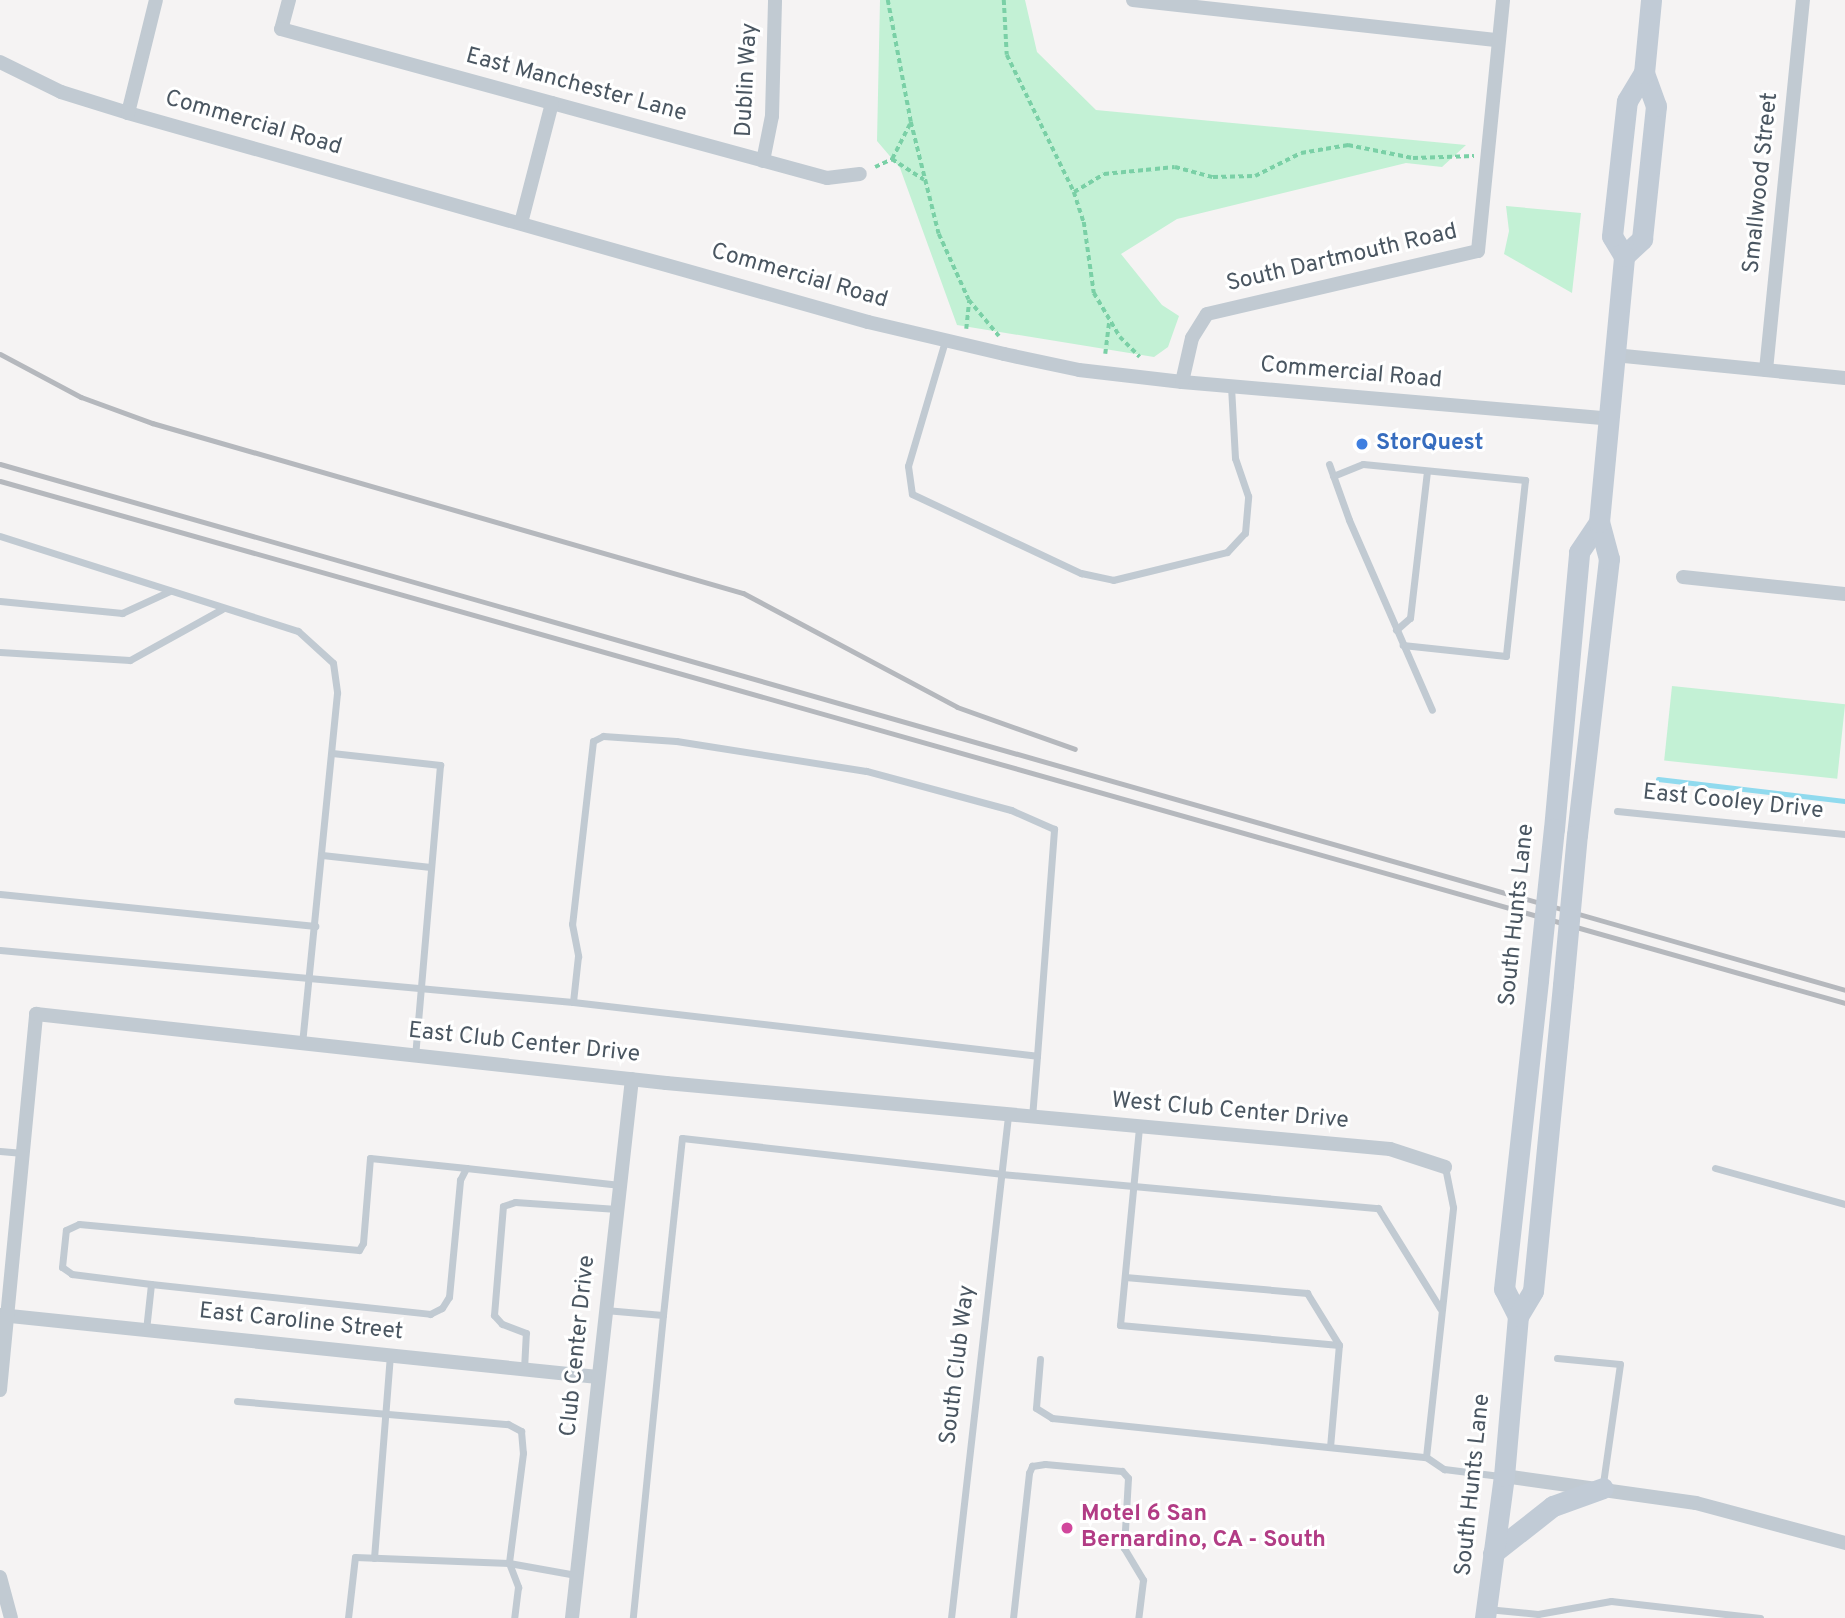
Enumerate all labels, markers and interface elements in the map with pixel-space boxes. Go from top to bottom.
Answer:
street label: Dublin Way [731,22,765,138]
street label: East Manchester Lane [462,43,690,129]
street label: Commercial Road [162,86,344,162]
street label: Smallwood Street [1739,91,1785,275]
street label: South Dartmouth Road [1224,219,1460,299]
street label: Commercial Road [708,239,890,315]
street label: Commercial Road [1259,352,1443,396]
place label: StorQuest [1376,430,1484,458]
marker: StorQuest [1354,436,1370,452]
street label: East Cooley Drive [1641,780,1825,826]
street label: South Hunts Lane [1495,822,1541,1008]
street label: East Club Center Drive [407,1018,641,1070]
street label: West Club Center Drive [1110,1088,1350,1136]
street label: Club Center Drive [556,1254,602,1438]
street label: South Club Way [935,1283,983,1447]
street label: East Caroline Street [198,1299,404,1347]
street label: South Hunts Lane [1451,1392,1497,1578]
place label: Motel 6 San Bernardino, CA - South [1081,1501,1327,1555]
marker: Motel 6 San Bernardino, CA - South [1059,1520,1075,1536]

